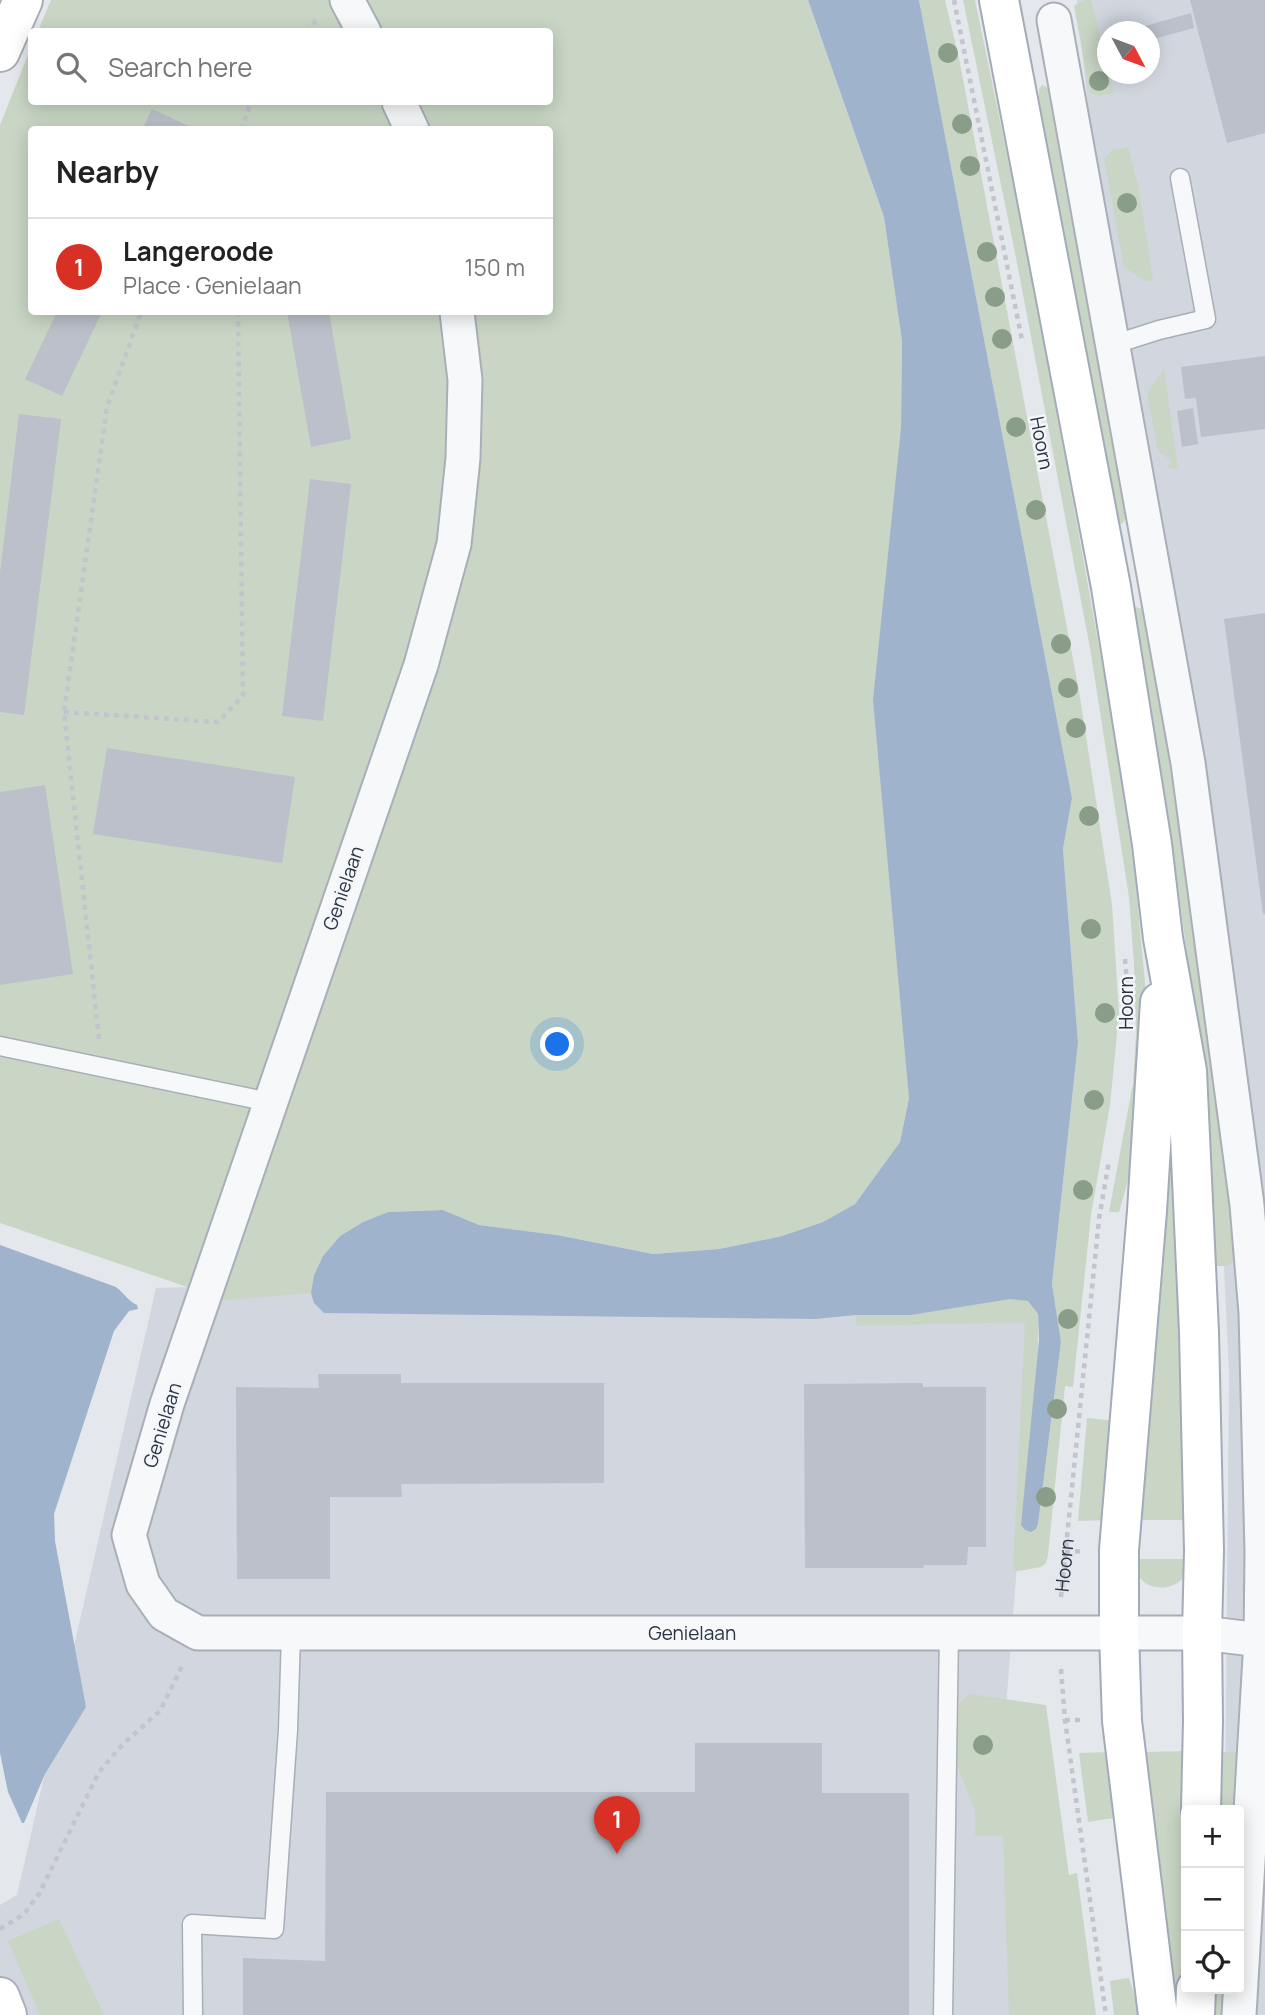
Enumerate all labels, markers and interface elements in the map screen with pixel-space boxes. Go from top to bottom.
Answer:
north arrow [1097,21,1160,84]
search box [28,28,553,105]
icon: search [52,48,90,86]
text: Search here [108,49,253,85]
text: Nearby [56,151,159,192]
text: Langeroode [123,233,274,269]
text: 1 [74,251,84,283]
text: 150 m [465,251,525,283]
text: Place · Genielaan [123,269,302,301]
street label: Hoorn [1024,414,1060,472]
street label: Genielaan [316,842,370,934]
street label: Hoorn [1113,976,1139,1030]
your location [540,1027,574,1061]
street label: Genielaan [137,1379,187,1471]
street label: Hoorn [1049,1537,1080,1593]
street label: Genielaan [648,1620,736,1646]
pin: 1 [594,1796,640,1854]
map controls [1181,1805,1244,1994]
button: + [1181,1805,1244,1868]
button: − [1181,1868,1244,1931]
button: locate [1181,1931,1244,1994]

